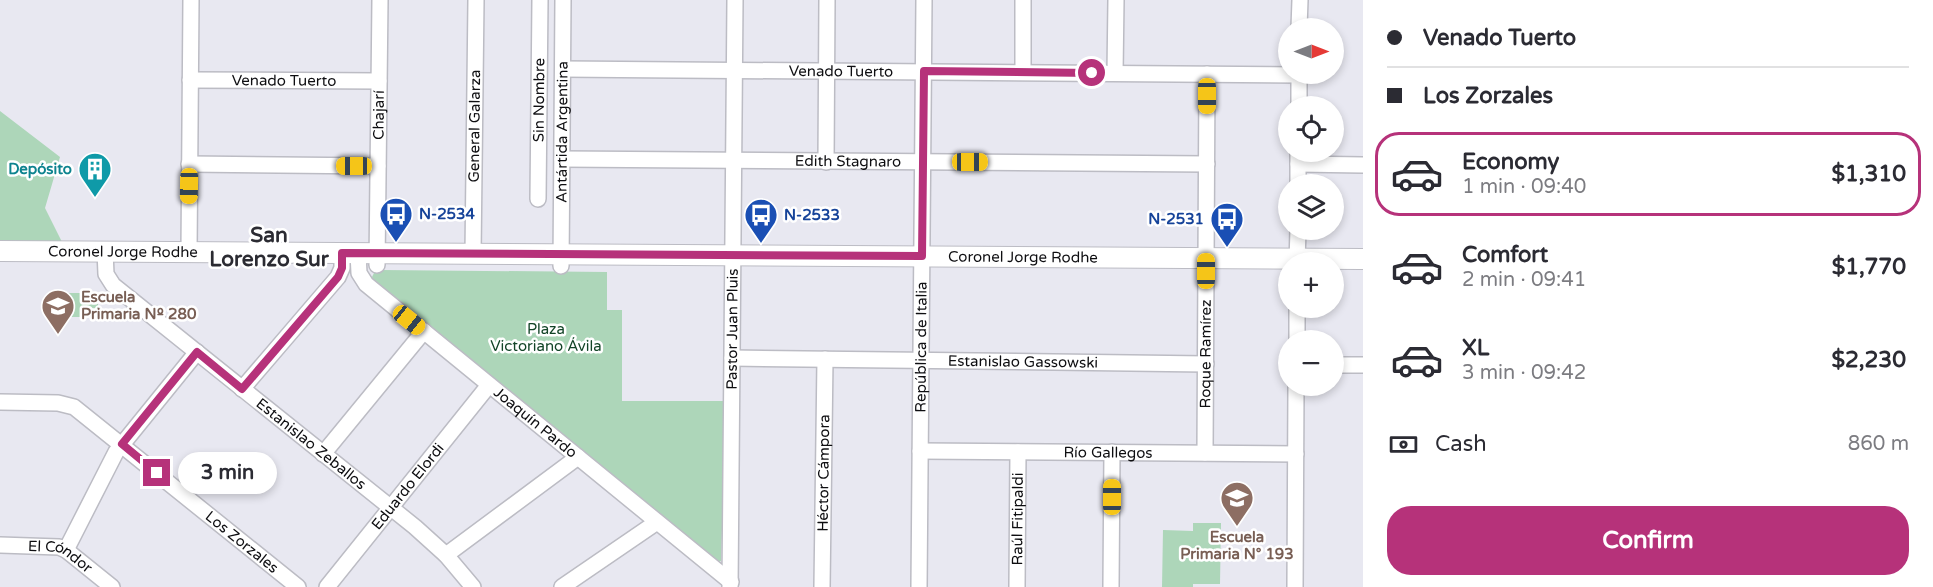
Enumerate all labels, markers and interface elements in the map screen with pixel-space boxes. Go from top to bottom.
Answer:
north arrow [1278,18,1344,84]
map controls [1278,18,1344,396]
text: Venado Tuerto [1423,25,1576,51]
street label: Sin Nombre [530,58,548,142]
route start [1078,59,1105,86]
street label: Antártida Argentina [552,61,572,203]
street label: Venado Tuerto [789,62,893,81]
street label: General Galarza [465,69,484,183]
street label: Venado Tuerto [232,71,336,90]
car [1198,78,1216,114]
text: Los Zorzales [1423,83,1553,109]
street label: Chajarí [369,90,388,140]
button: locate [1278,96,1344,162]
icon: car [1390,147,1444,201]
text: Economy [1462,149,1559,175]
building icon: Depósito [77,151,113,198]
street label: Edith Stagnaro [795,152,901,171]
car [952,153,988,171]
car [336,157,372,175]
place label: Depósito [8,160,72,179]
text: $1,310 [1831,161,1906,187]
car [180,168,198,204]
button: layers [1278,174,1344,240]
text: 1 min · 09:40 [1462,175,1586,199]
bus stop icon: N-2534 [378,196,414,243]
bus stop icon: N-2533 [743,197,779,244]
bus stop icon: N-2531 [1209,201,1245,248]
place label: N-2534 [419,205,475,223]
place label: N-2533 [784,206,840,224]
place label: N-2531 [1148,210,1204,228]
district label: San Lorenzo Sur [209,223,330,272]
icon: car [1390,240,1444,294]
street label: Coronel Jorge Rodhe [48,242,198,261]
text: Comfort [1462,242,1548,268]
street label: Coronel Jorge Rodhe [948,248,1098,266]
button: + [1278,252,1344,318]
car [1197,253,1215,289]
text: $1,770 [1832,254,1906,280]
street label: Pastor Juan Pluis [723,268,742,390]
text: 2 min · 09:41 [1462,268,1586,292]
street label: República de Italia [911,281,931,413]
school or university icon: Escuela Primaria Nº 280 [40,288,76,335]
place label: Escuela Primaria Nº 280 [81,288,197,323]
street label: Roque Ramírez [1196,299,1215,409]
car [389,302,429,338]
park label: Plaza Victoriano Ávila [490,320,602,355]
button: − [1278,330,1344,396]
icon: car [1390,333,1444,387]
text: XL [1462,335,1489,361]
text: $2,230 [1831,347,1906,373]
street label: Estanislao Gassowski [948,352,1098,372]
text: 3 min · 09:42 [1462,361,1586,385]
street label: Joaquín Pardo [490,383,581,462]
street label: Estanislao Zeballos [253,394,370,493]
street label: Héctor Cámpora [814,414,833,532]
icon: cash [1387,428,1420,461]
text: Cash [1435,431,1487,457]
text: 860 m [1848,432,1909,456]
street label: Eduardo Elordi [368,440,448,533]
street label: Río Gallegos [1063,443,1153,462]
callout: 3 min [178,452,277,494]
route end [143,459,170,486]
text: 3 min [201,461,254,485]
street label: Raúl Fitipaldi [1008,472,1027,566]
car [1103,479,1121,515]
school or university icon: Escuela Primaria N° 193 [1219,480,1255,527]
button: Confirm [1387,506,1909,575]
street label: Los Zorzales [202,507,282,577]
place label: Escuela Primaria N° 193 [1180,528,1294,563]
street label: El Cóndor [28,537,96,577]

